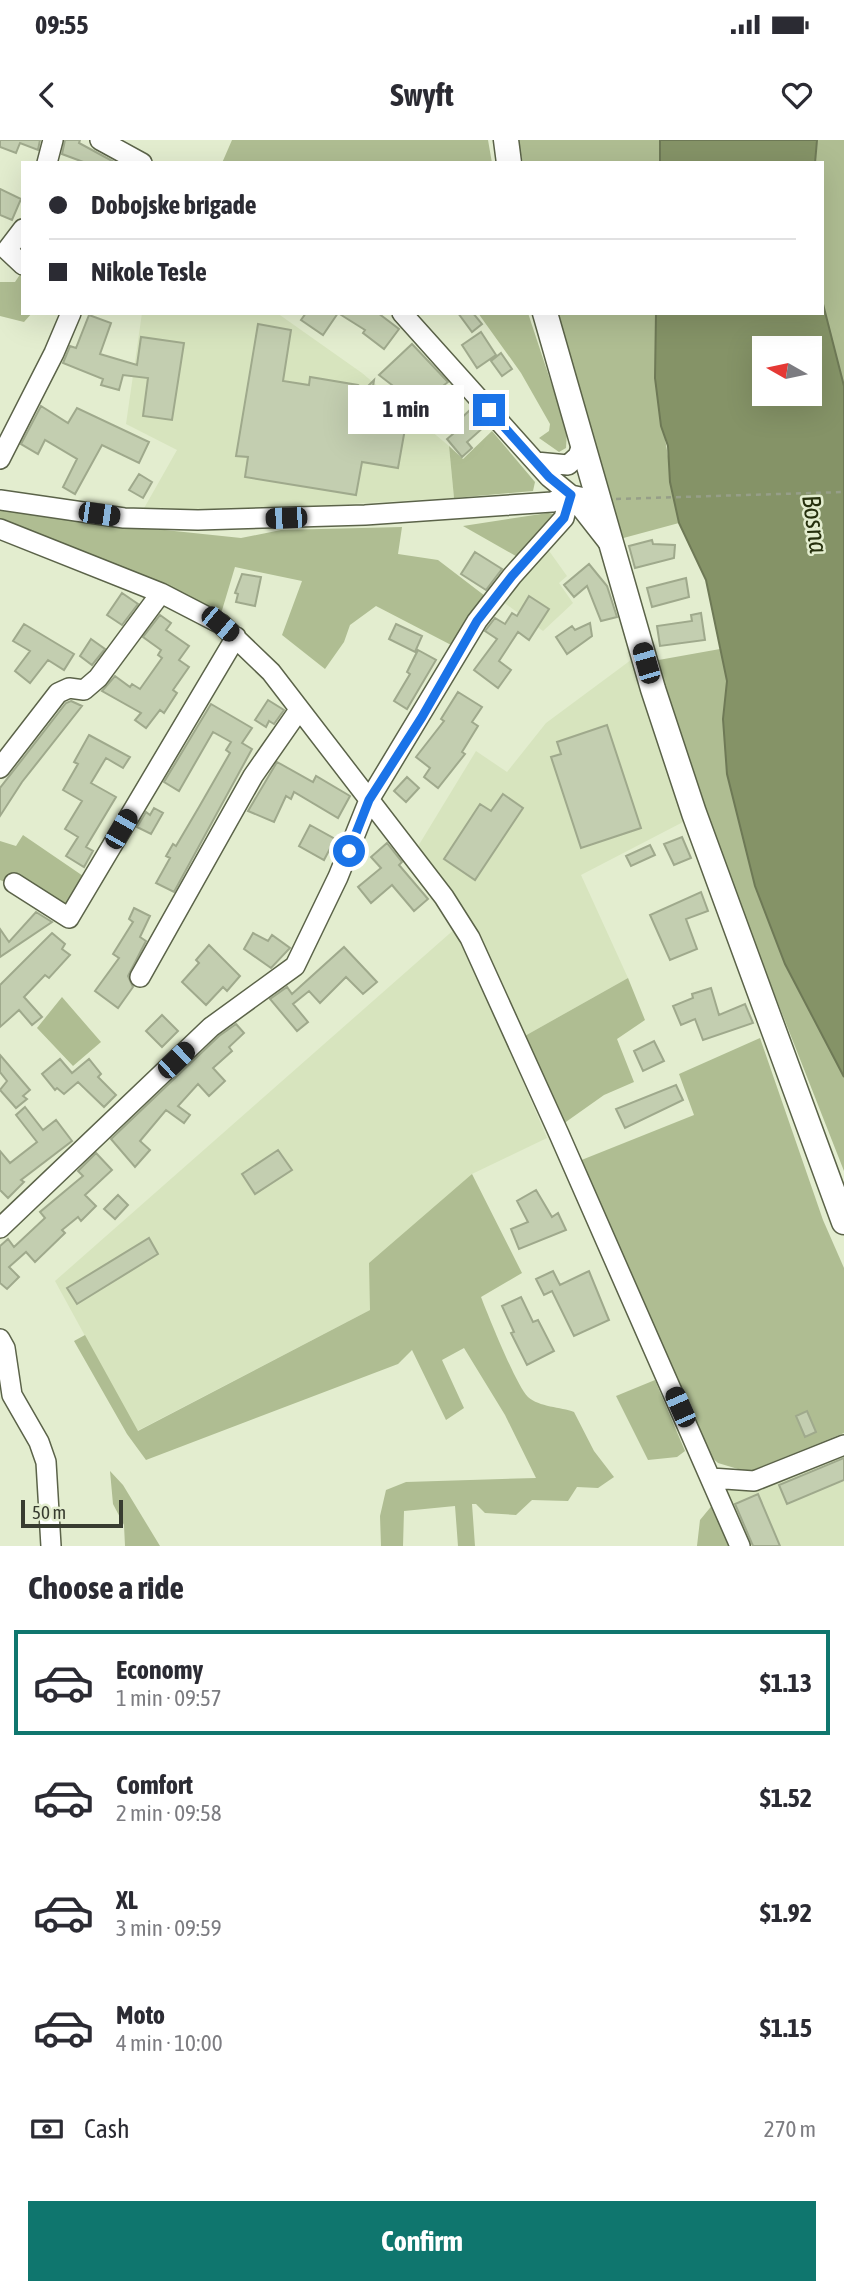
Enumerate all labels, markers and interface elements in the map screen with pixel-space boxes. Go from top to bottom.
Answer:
text: 09:55 [35,10,89,40]
icon: back [28,76,66,114]
text: Swyft [390,76,454,113]
icon: heart [778,76,816,114]
text: Dobojske brigade [91,190,257,220]
text: Nikole Tesle [91,257,207,287]
north arrow [752,336,822,406]
map controls [752,336,822,406]
callout: 1 min [349,386,464,434]
route end [473,394,505,426]
text: 1 min [383,396,429,422]
water label: Bosna [796,493,834,555]
car [77,501,122,527]
car [265,507,308,529]
car [198,602,243,646]
car [631,640,662,686]
car [102,806,141,852]
route start [333,835,365,867]
car [154,1038,199,1082]
car [662,1384,699,1430]
scale bar [21,1497,122,1529]
text: 50 m [32,1501,66,1523]
text: Choose a ride [28,1569,184,1606]
icon: car [32,1651,95,1714]
text: Economy [116,1655,203,1685]
text: $1.13 [760,1668,812,1698]
text: 1 min · 09:57 [116,1685,222,1711]
icon: car [32,1766,95,1829]
text: Comfort [116,1770,193,1800]
text: $1.52 [760,1783,812,1813]
text: 2 min · 09:58 [116,1800,222,1826]
icon: car [32,1881,95,1944]
text: XL [116,1885,138,1915]
text: $1.92 [760,1898,812,1928]
text: 3 min · 09:59 [116,1915,222,1941]
icon: car [32,1996,95,2059]
text: Moto [116,2000,165,2030]
text: $1.15 [760,2013,812,2043]
text: 4 min · 10:00 [116,2030,222,2056]
icon: cash [28,2110,66,2148]
text: Cash [84,2114,130,2144]
text: 270 m [764,2116,816,2142]
button: Confirm [28,2201,816,2281]

